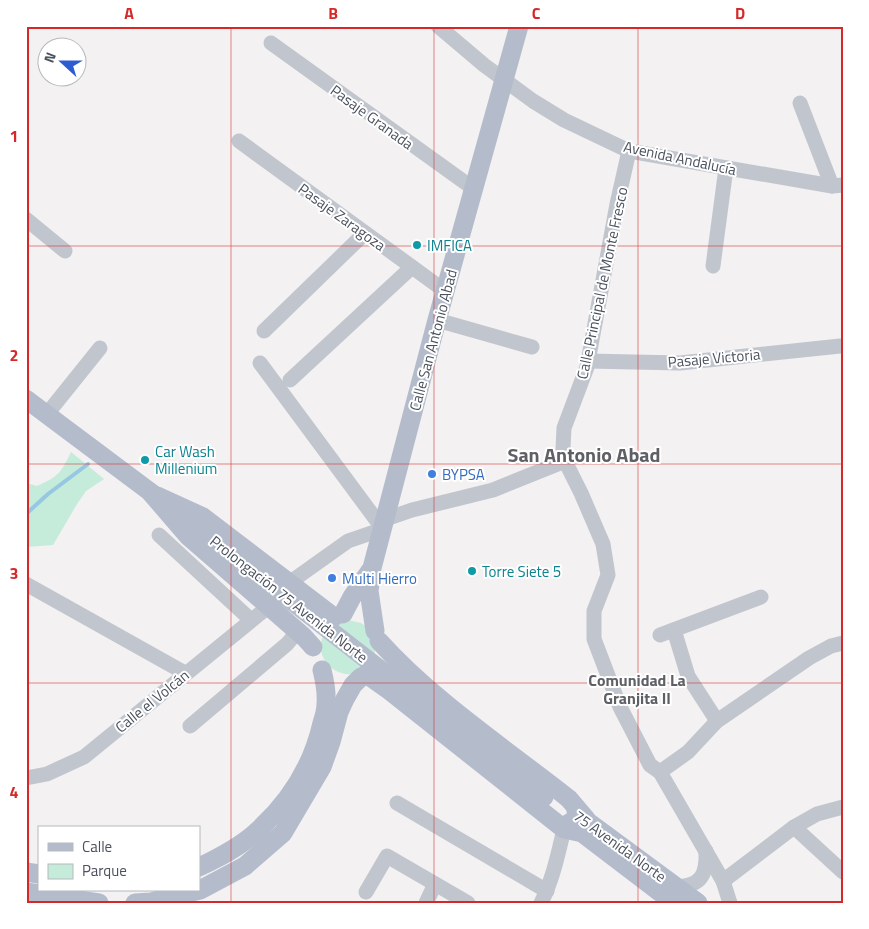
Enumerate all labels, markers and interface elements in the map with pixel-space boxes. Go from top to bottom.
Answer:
text: A [124,1,134,25]
text: B [328,1,338,25]
text: C [532,1,541,25]
text: D [735,1,745,25]
north arrow [38,38,88,88]
text: N [38,49,61,65]
street label: Pasaje Granada [326,79,419,155]
text: 1 [10,124,18,148]
street label: Avenida Andalucía [622,135,739,181]
street label: Pasaje Zaragoza [294,177,391,257]
street label: Calle Principal de Monte Fresco [570,185,634,381]
place label: IMFICA [427,234,472,257]
marker: IMFICA [411,239,423,251]
street label: Calle San Antonio Abad [403,267,463,413]
street label: Pasaje Victoria [667,342,762,373]
text: 2 [10,343,18,367]
district label: San Antonio Abad [508,439,660,470]
place label: Car Wash Millenium [155,440,217,480]
marker: Car Wash Millenium [139,454,151,466]
place label: BYPSA [442,463,485,486]
marker: BYPSA [426,468,438,480]
street label: Prolongación 75 Avenida Norte [205,530,373,668]
place label: Torre Siete 5 [482,560,561,583]
text: 3 [10,561,18,585]
marker: Torre Siete 5 [466,565,478,577]
place label: Multi Hierro [342,567,417,590]
marker: Multi Hierro [326,572,338,584]
street label: Calle el Volcán [110,664,194,738]
district label: Comunidad La Granjita II [588,668,686,710]
text: 4 [10,780,19,804]
street label: 75 Avenida Norte [569,805,671,887]
legend [38,826,200,892]
text: Calle [82,835,112,858]
text: Parque [82,859,127,882]

